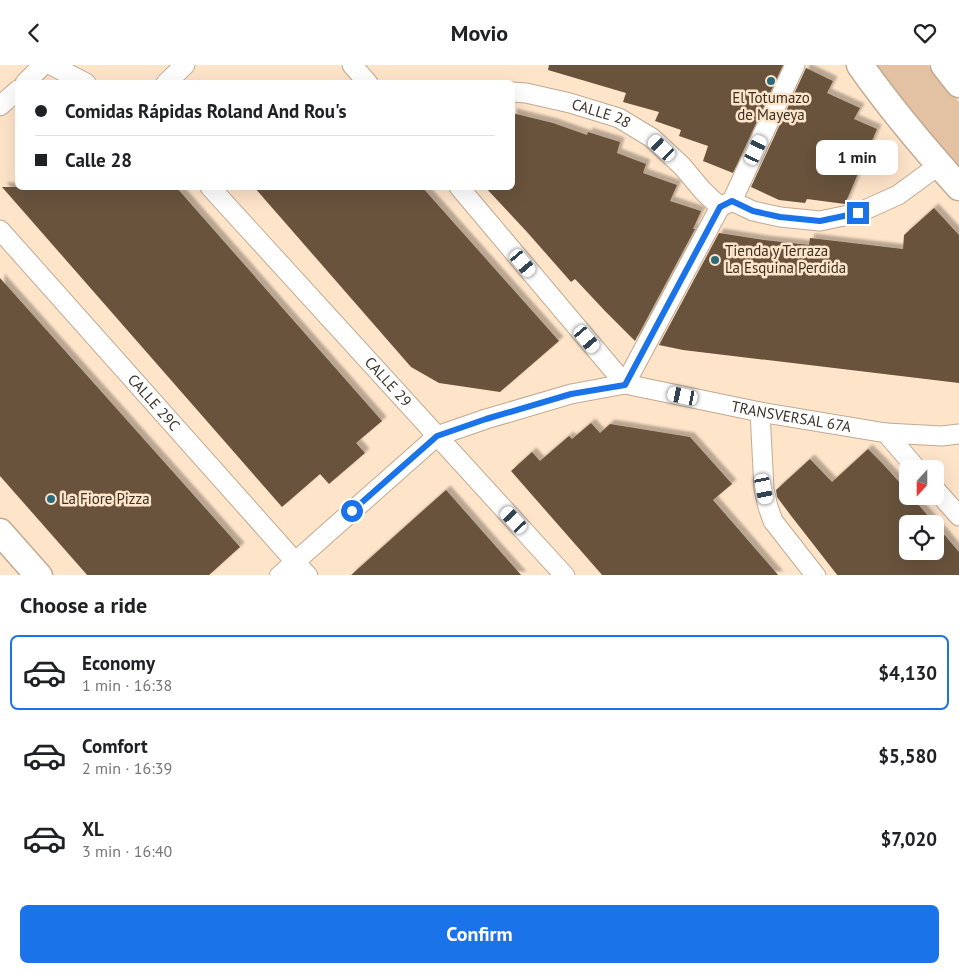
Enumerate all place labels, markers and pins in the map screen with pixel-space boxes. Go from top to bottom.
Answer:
marker: El Totumazo de Mayeya [765,75,777,87]
place label: El Totumazo de Mayeya [732,88,810,124]
place label: Tienda y Terraza La Esquina Perdida [725,241,846,277]
marker: Tienda y Terraza La Esquina Perdida [709,254,721,266]
place label: La Fiore Pizza [61,489,150,508]
marker: La Fiore Pizza [45,493,57,505]

